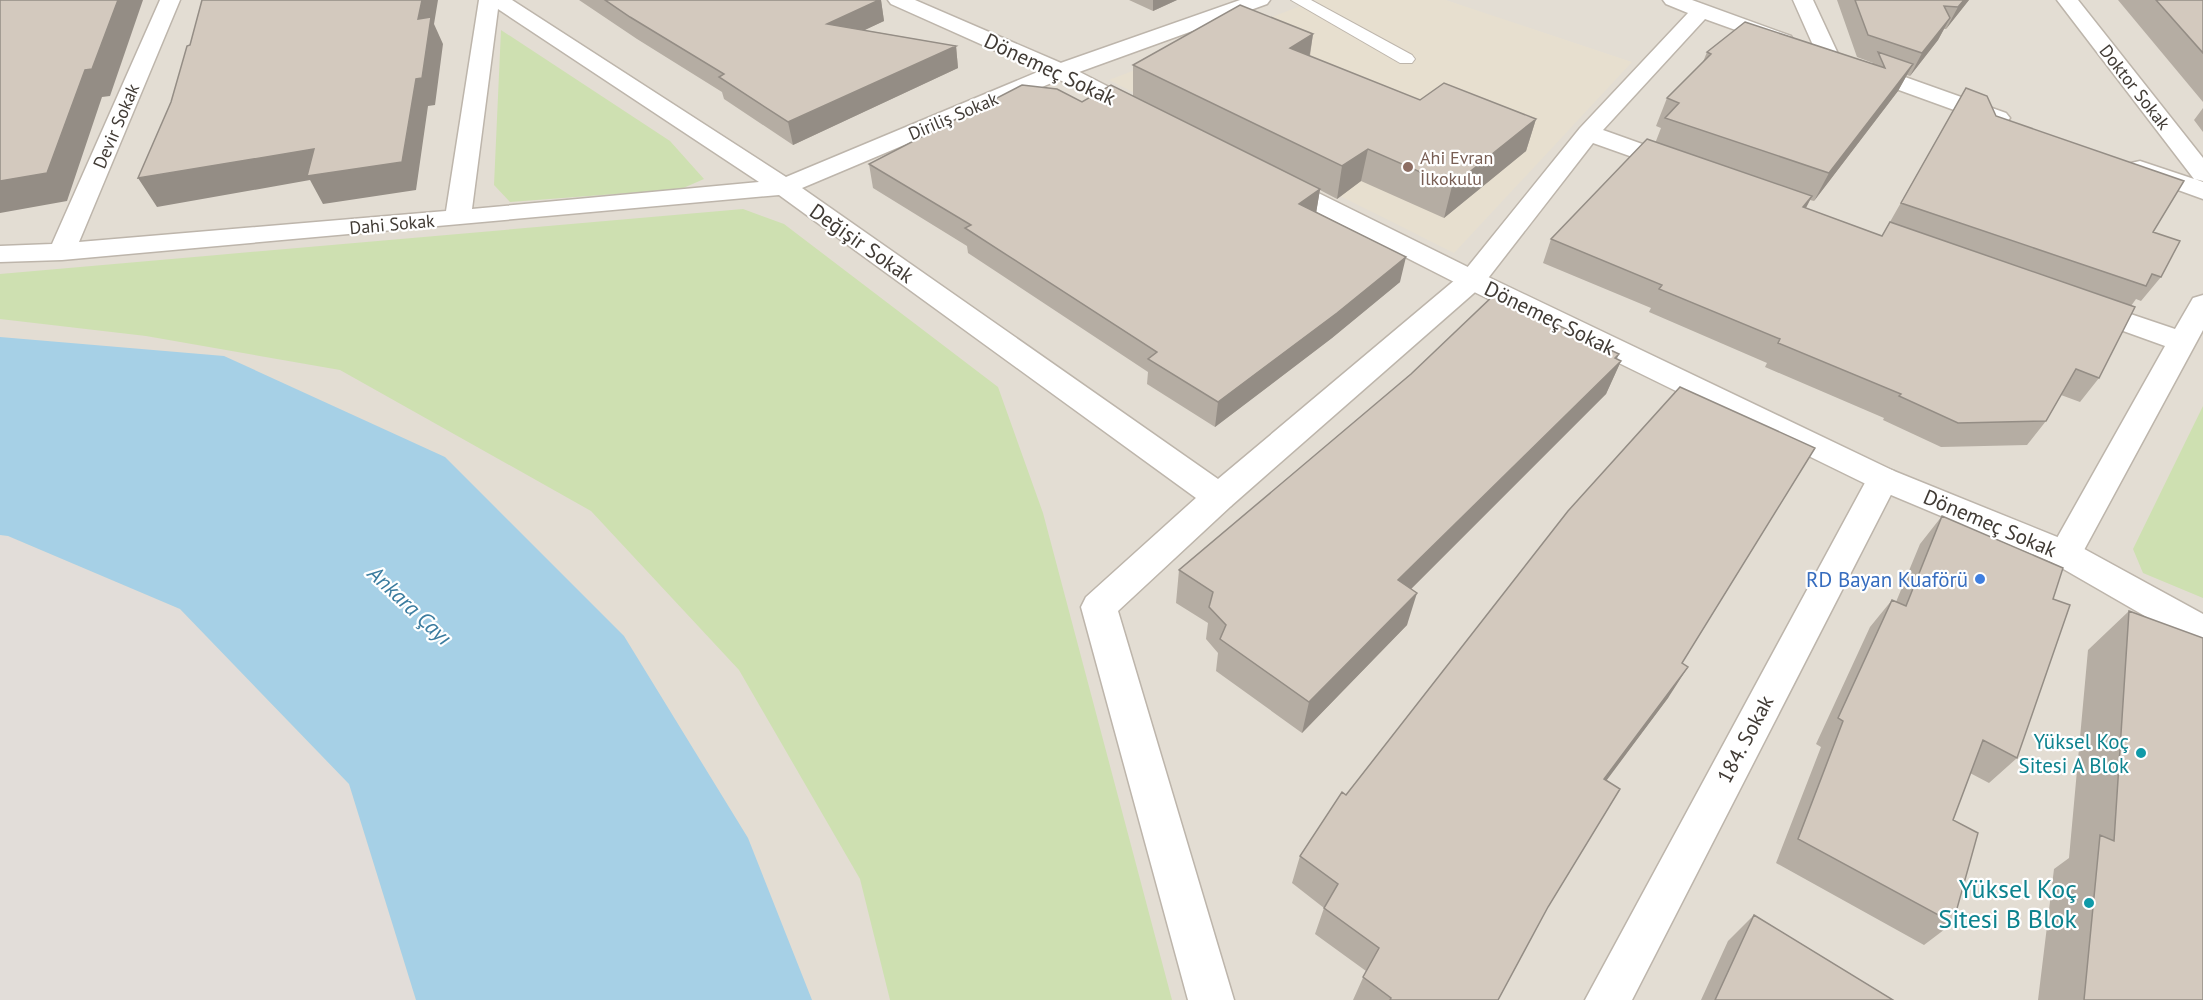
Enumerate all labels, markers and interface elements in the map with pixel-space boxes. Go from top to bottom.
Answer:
street label: Dönemeç Sokak [980,27,1120,111]
street label: Doktor Sokak [2095,40,2176,135]
street label: Devir Sokak [88,80,144,172]
street label: Diriliş Sokak [905,87,1002,145]
place label: Ahi Evran İlkokulu [1420,146,1493,190]
marker: Ahi Evran İlkokulu [1401,160,1415,174]
street label: Değişir Sokak [805,197,919,289]
street label: Dahi Sokak [348,209,436,239]
street label: Dönemeç Sokak [1480,275,1620,361]
street label: Dönemeç Sokak [1919,483,2061,563]
water label: Ankara Çayı [361,558,458,651]
place label: RD Bayan Kuaförü [1806,566,1968,593]
marker: RD Bayan Kuaförü [1973,572,1987,586]
street label: 184. Sokak [1711,690,1779,788]
place label: Yüksel Koç Sitesi A Blok [2019,728,2129,779]
marker: Yüksel Koç Sitesi A Blok [2134,746,2148,760]
place label: Yüksel Koç Sitesi B Blok [1938,872,2078,935]
marker: Yüksel Koç Sitesi B Blok [2082,896,2096,910]

